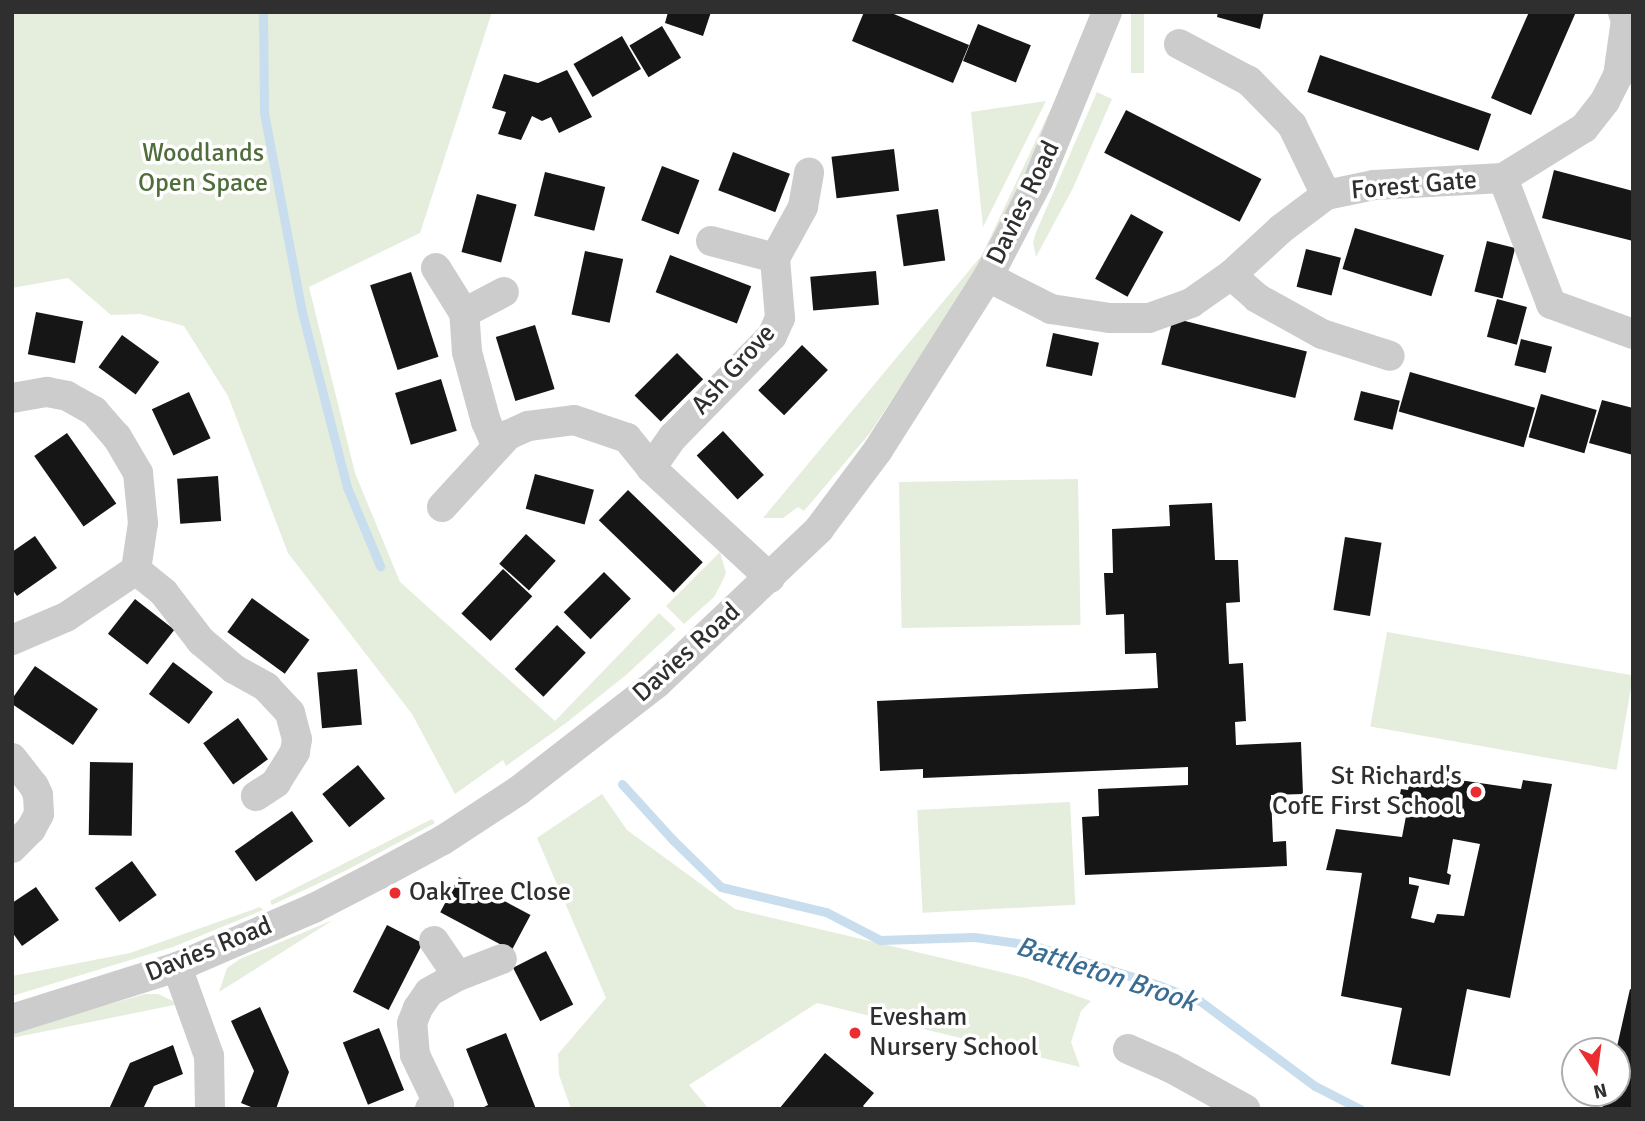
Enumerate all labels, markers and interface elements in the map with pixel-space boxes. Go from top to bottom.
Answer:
street label: Davies Road [981,136,1067,270]
park label: Woodlands Open Space [138,138,268,200]
street label: Forest Gate [1350,165,1478,207]
street label: Ash Grove [685,318,783,422]
street label: Davies Road [627,597,747,709]
place label: St Richard's CofE First School [1272,761,1462,822]
marker: St Richard's CofE First School [1468,784,1484,800]
place label: Oak Tree Close [409,877,571,909]
marker: Oak Tree Close [387,885,403,901]
street label: Davies Road [141,910,277,990]
water label: Battleton Brook [1012,929,1200,1019]
place label: Evesham Nursery School [869,1002,1038,1064]
marker: Evesham Nursery School [847,1025,863,1041]
north arrow [1561,1037,1631,1107]
text: N [1591,1077,1609,1104]

